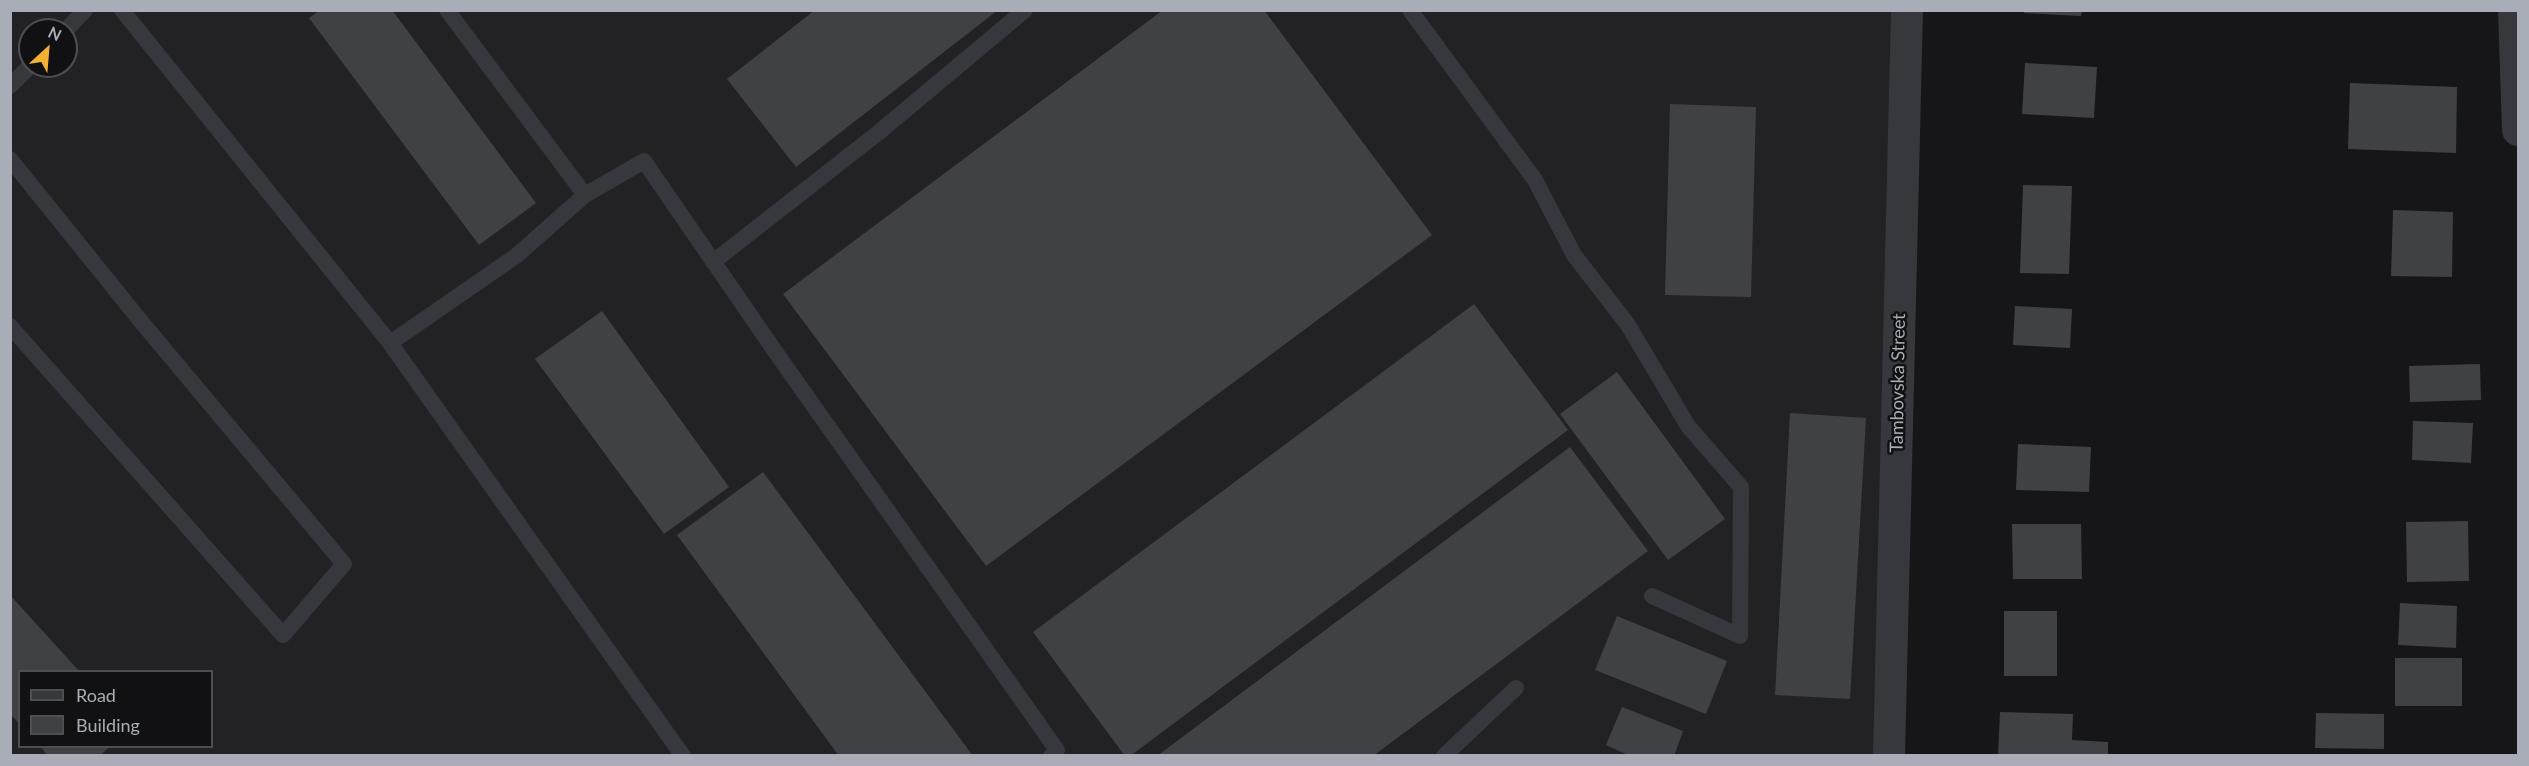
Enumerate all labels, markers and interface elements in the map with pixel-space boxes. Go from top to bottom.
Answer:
north arrow [18,18,78,78]
text: N [46,22,65,44]
street label: Tambovska Street [1886,313,1910,453]
legend [18,670,213,748]
text: Road [76,684,116,706]
text: Building [76,714,140,736]

